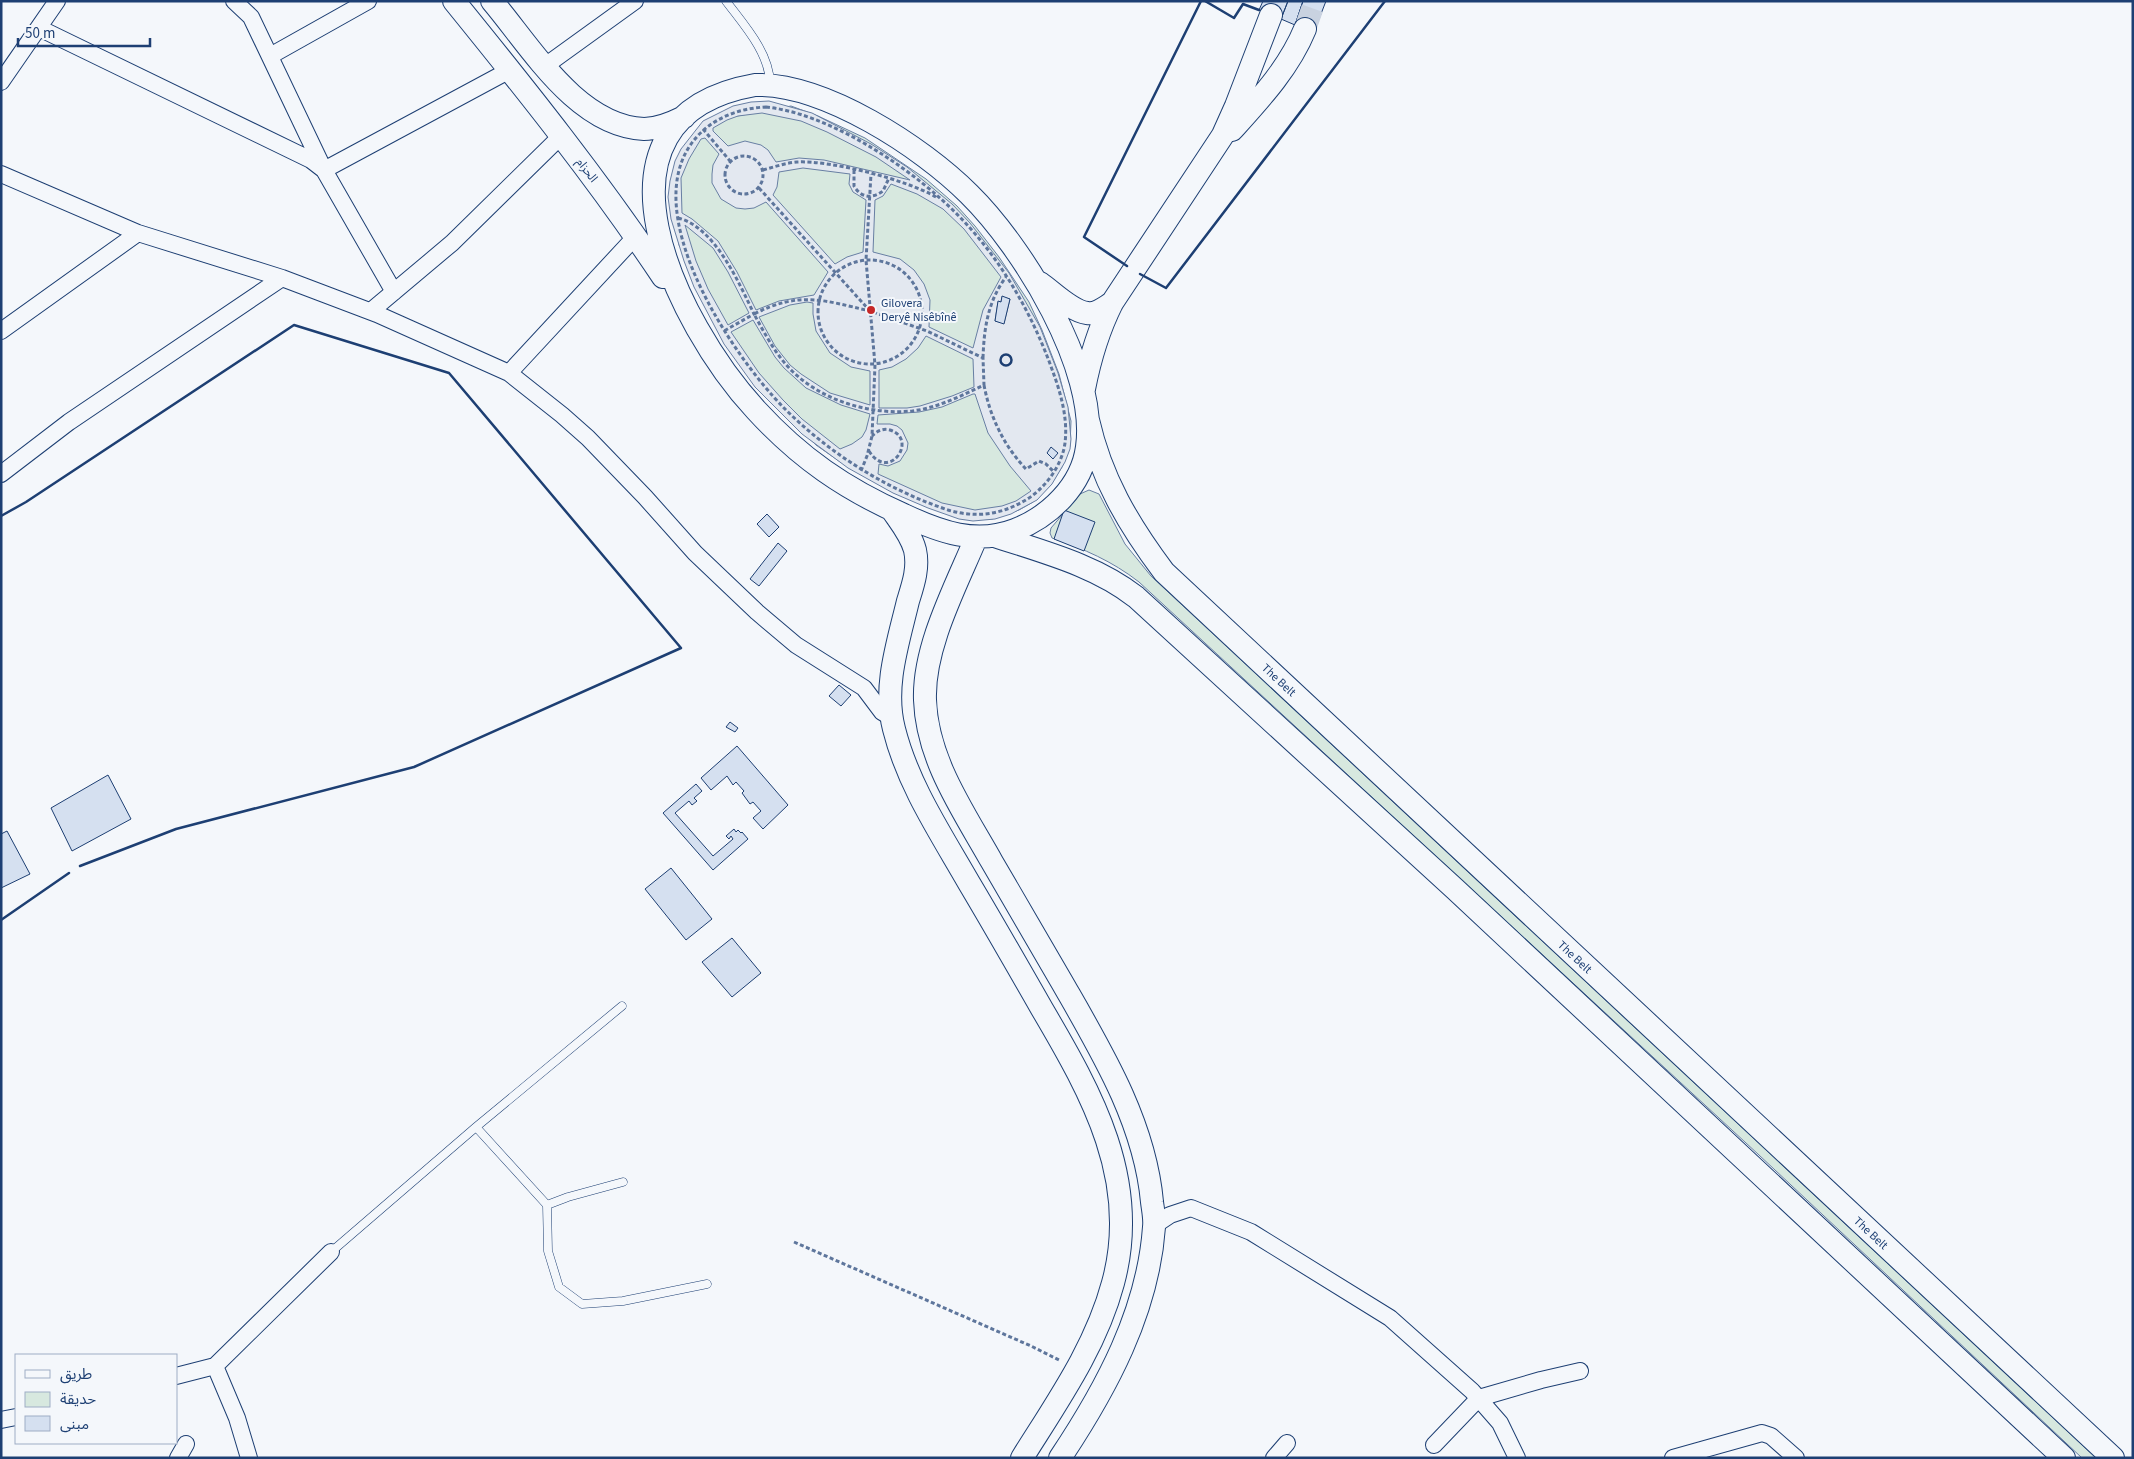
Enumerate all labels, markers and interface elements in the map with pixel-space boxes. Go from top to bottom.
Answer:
scale bar [18,15,150,47]
text: 50 m [25,23,55,44]
street label: الحزام [572,155,602,186]
place label: Gilovera Deryê Nisêbînê [881,295,957,326]
marker: Gilovera Deryê Nisêbînê [865,304,877,316]
street label: The Belt [1258,660,1300,701]
street label: The Belt [1554,937,1596,978]
street label: The Belt [1850,1213,1892,1254]
legend [15,1354,178,1444]
text: طريق [60,1364,92,1385]
text: حديقة [60,1389,96,1410]
text: مبنى [60,1414,89,1435]

